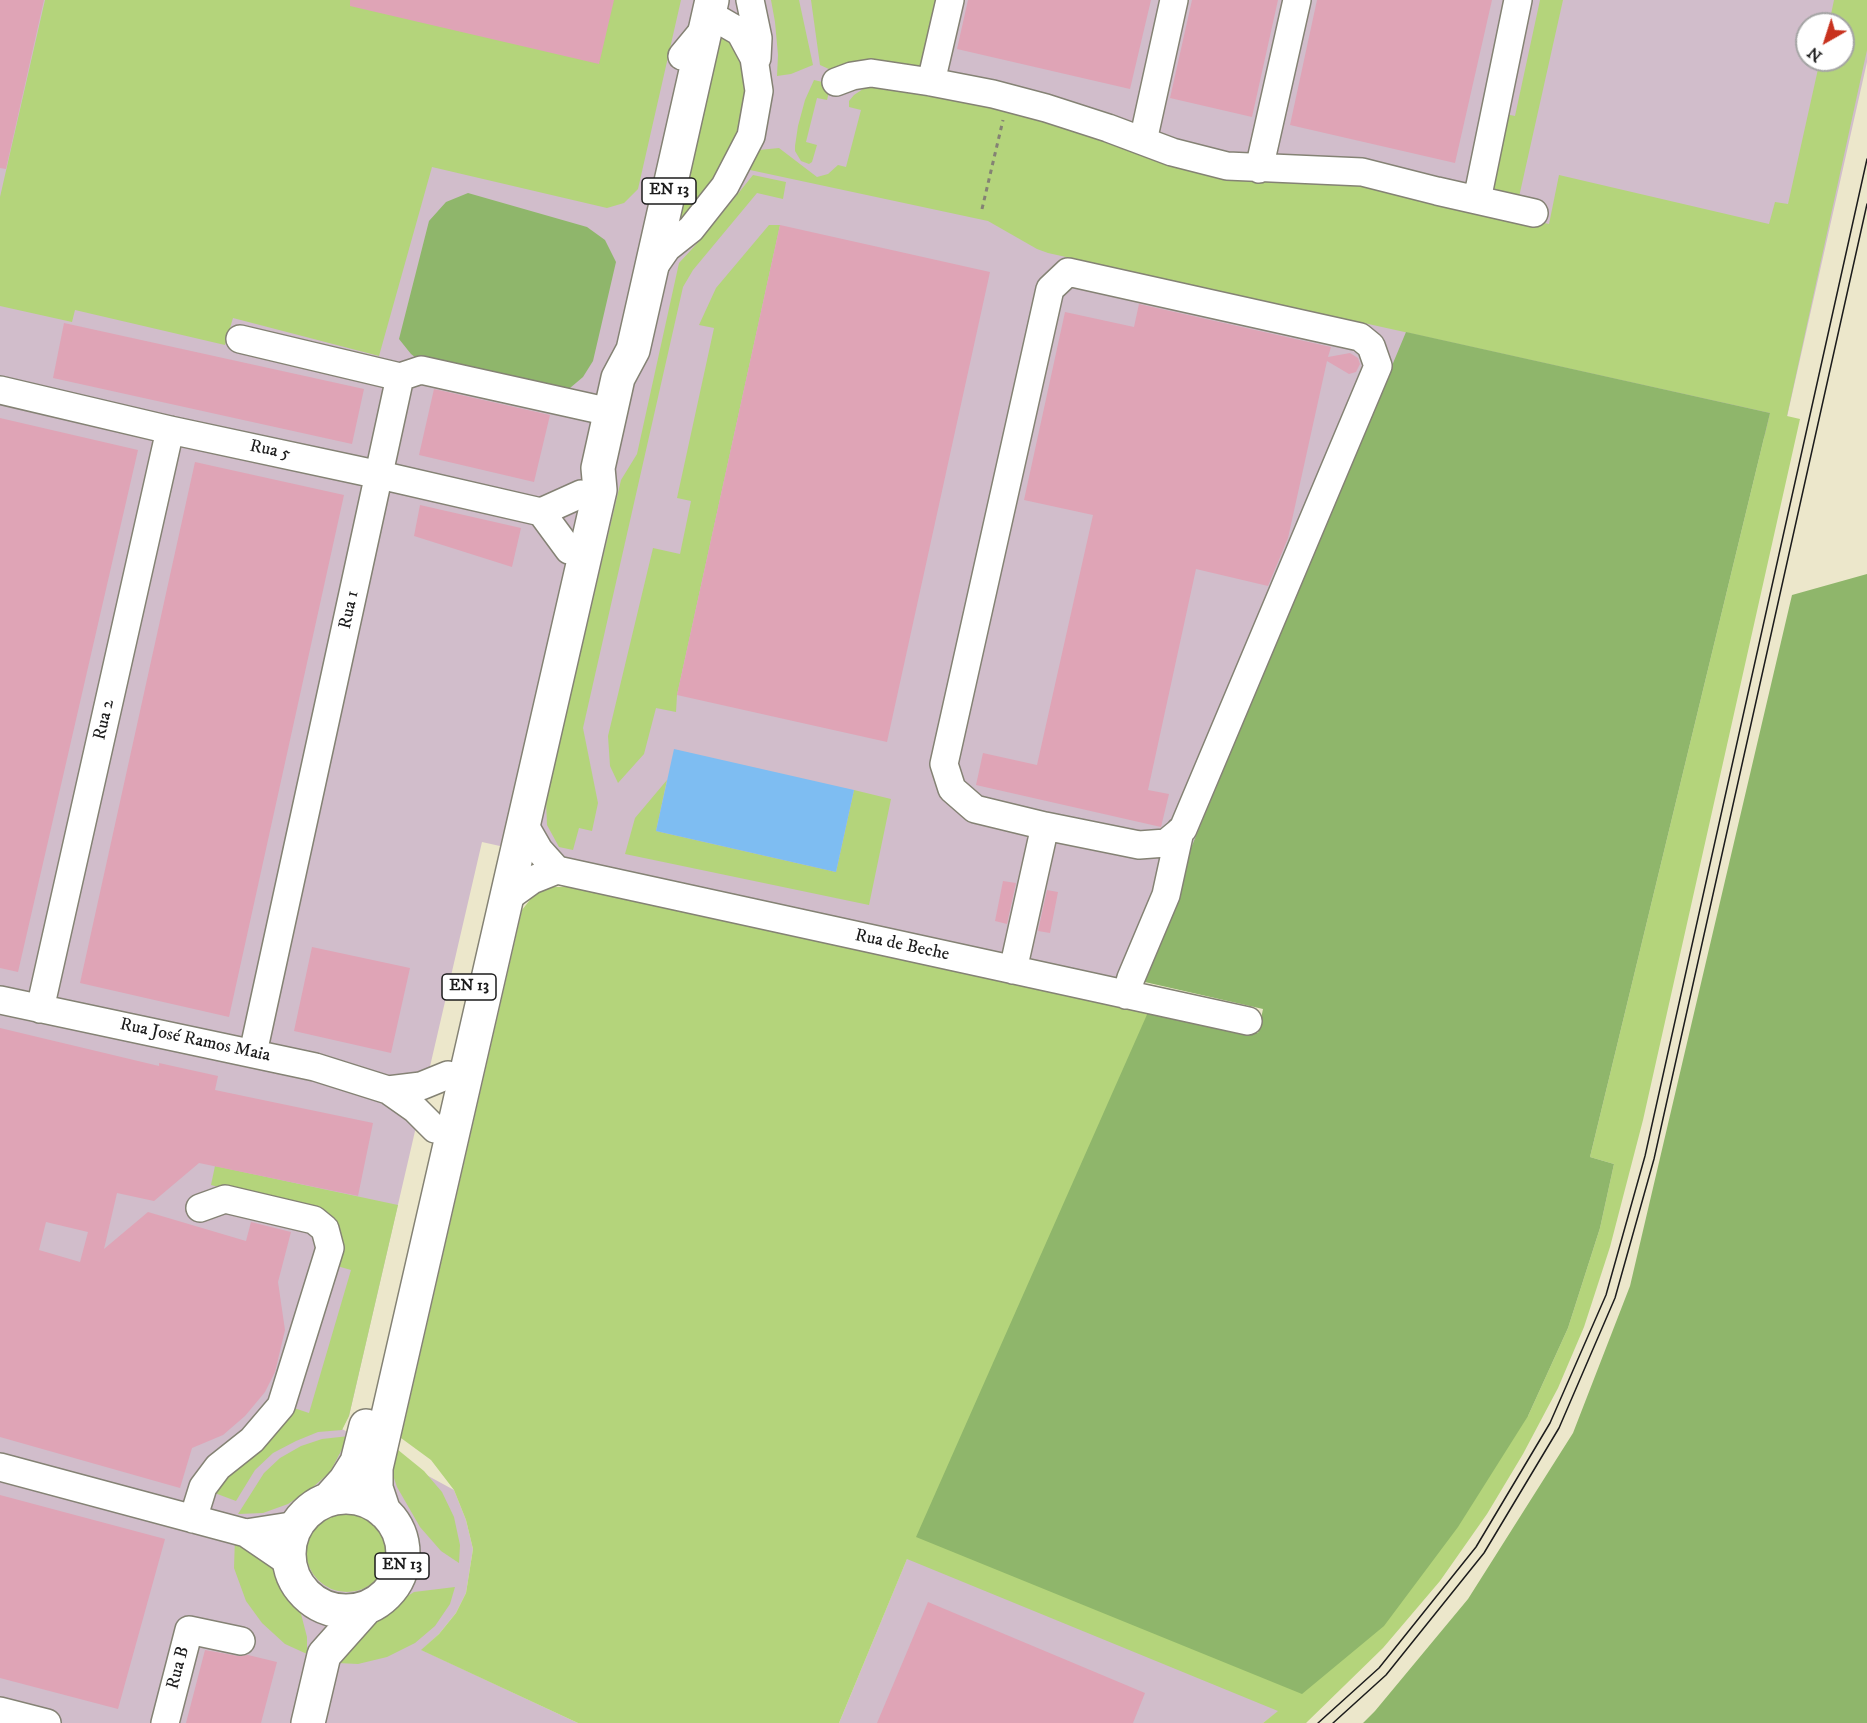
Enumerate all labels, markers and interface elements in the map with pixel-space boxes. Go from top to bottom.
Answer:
north arrow [1795,12,1855,72]
text: N [1804,43,1826,66]
road number: EN 13 [642,178,696,204]
street label: Rua 5 [248,436,292,466]
street label: Rua 1 [335,589,365,631]
street label: Rua 2 [90,698,120,742]
street label: Rua de Beche [853,925,951,967]
road number: EN 13 [442,974,496,1000]
street label: Rua José Ramos Maia [118,1015,272,1067]
road number: EN 13 [375,1553,429,1579]
street label: Rua B [163,1644,195,1692]

